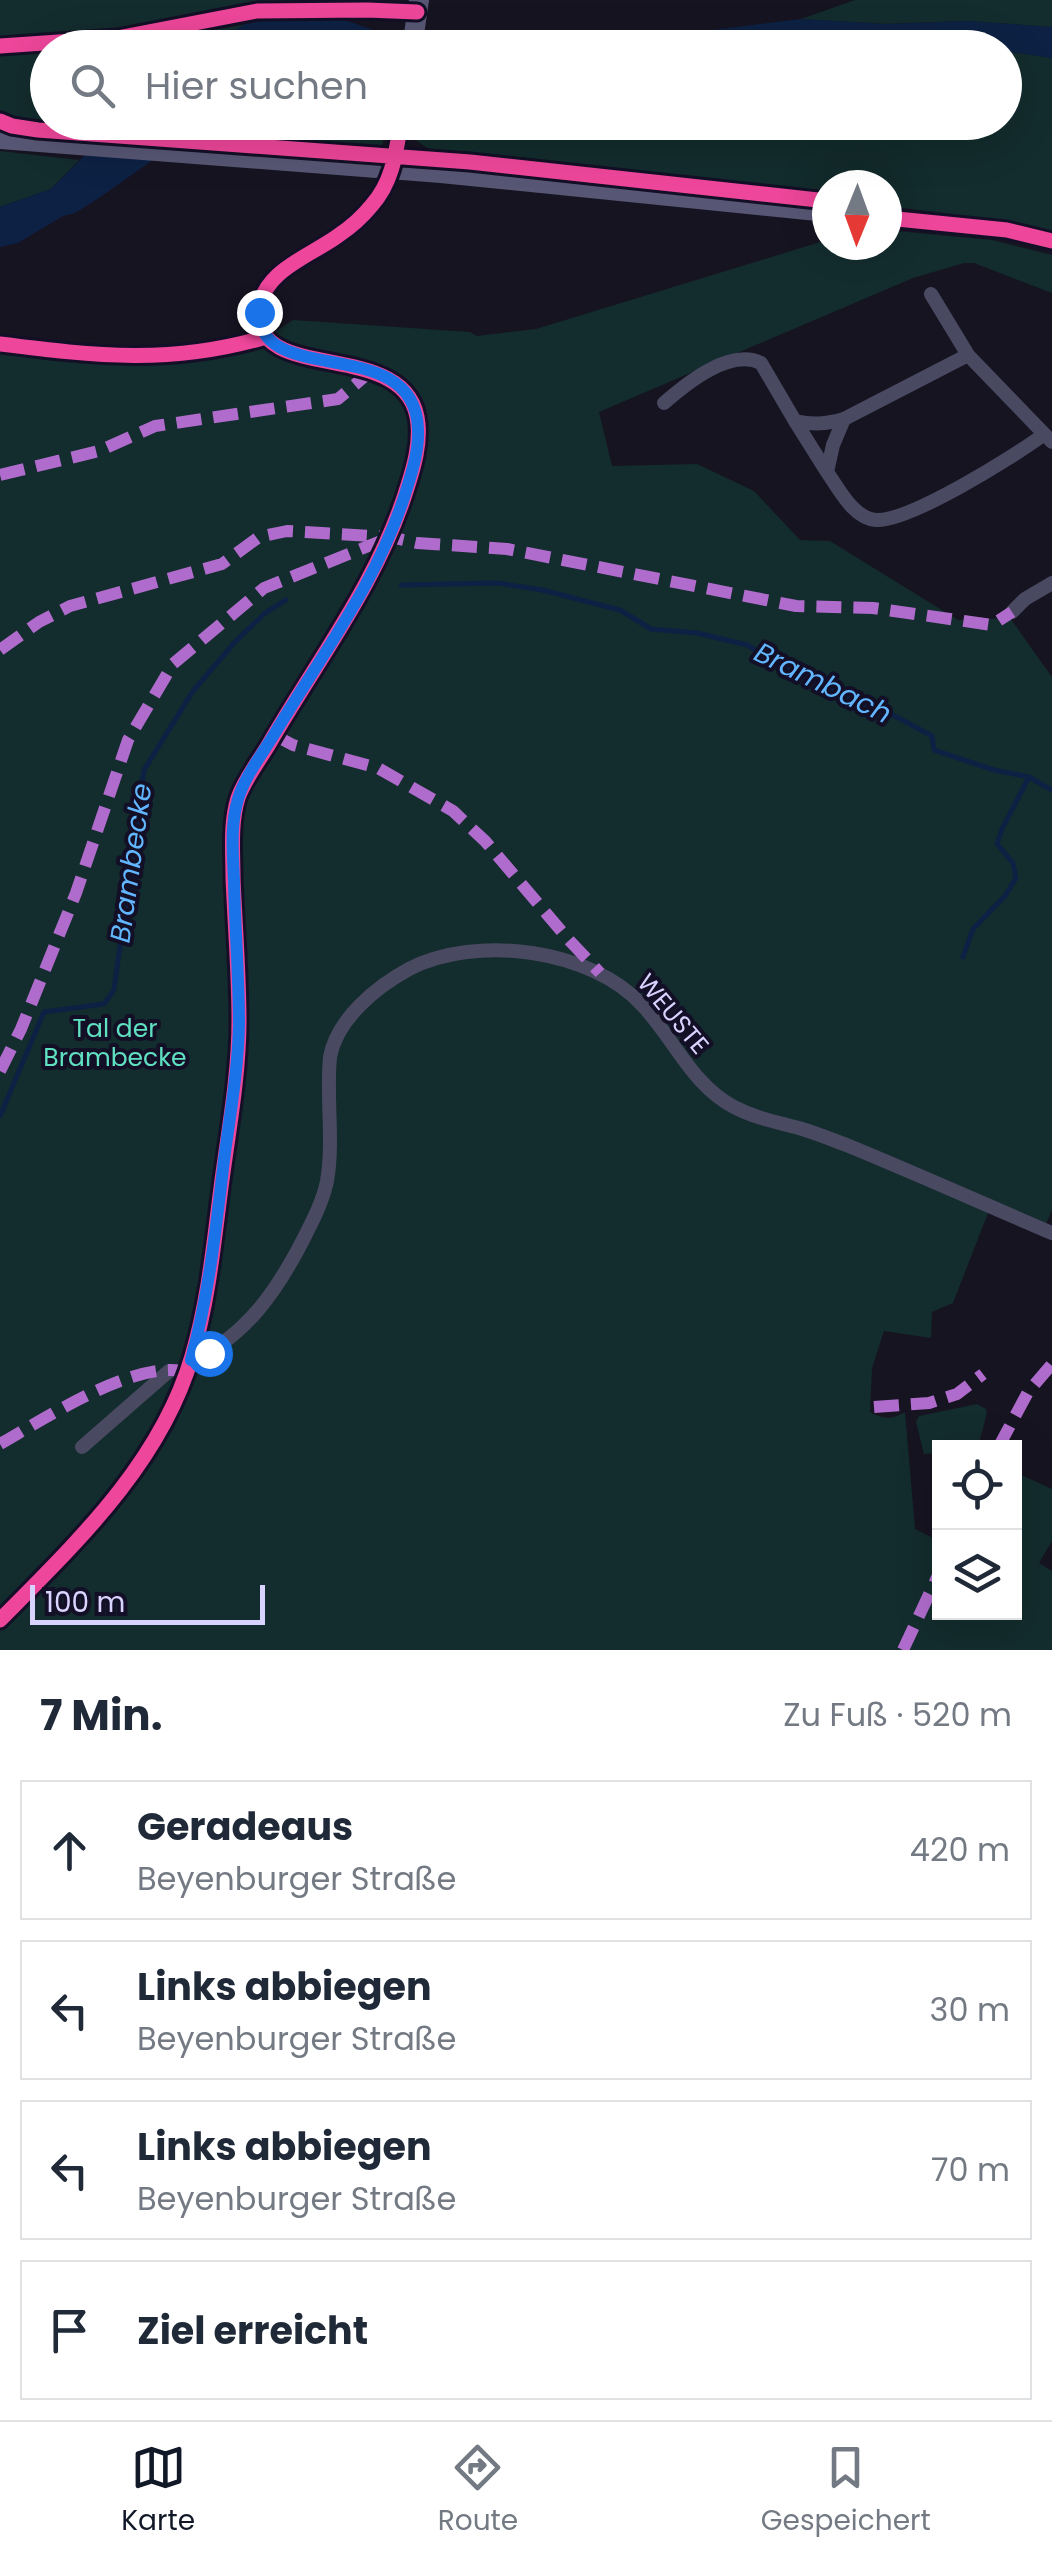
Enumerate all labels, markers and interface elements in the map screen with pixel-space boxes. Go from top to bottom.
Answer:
search box [30,30,1022,140]
icon: search [65,58,120,113]
text: Hier suchen [145,59,368,112]
north arrow [812,170,902,260]
route end [237,290,283,336]
water label: Brambach [748,633,898,733]
water label: Brambecke [101,781,161,945]
street label: WEUSTE [629,966,717,1062]
park label: Tal der Brambecke [43,1011,187,1075]
route start [187,1331,233,1377]
map controls [932,1440,1022,1620]
button: locate [932,1440,1022,1530]
button: layers [932,1530,1022,1620]
scale bar [30,1580,265,1624]
text: 100 m [45,1583,125,1622]
text: 7 Min. [40,1686,162,1745]
text: Zu Fuß · 520 m [783,1692,1012,1737]
text: Geradeaus [137,1800,353,1853]
icon: ahead [42,1823,97,1878]
text: 420 m [910,1827,1010,1872]
text: Beyenburger Straße [137,1856,456,1901]
text: Links abbiegen [137,1960,432,2013]
icon: left [42,1983,97,2038]
text: 30 m [930,1987,1010,2032]
text: Beyenburger Straße [137,2016,456,2061]
text: Links abbiegen [137,2120,432,2173]
icon: left [42,2143,97,2198]
text: 70 m [931,2147,1010,2192]
text: Beyenburger Straße [137,2176,456,2221]
icon: arrive [42,2303,97,2358]
text: Ziel erreicht [137,2304,368,2357]
tab: Karte [121,2440,195,2542]
tab: Route [438,2440,518,2542]
tab: Gespeichert [761,2440,931,2542]

